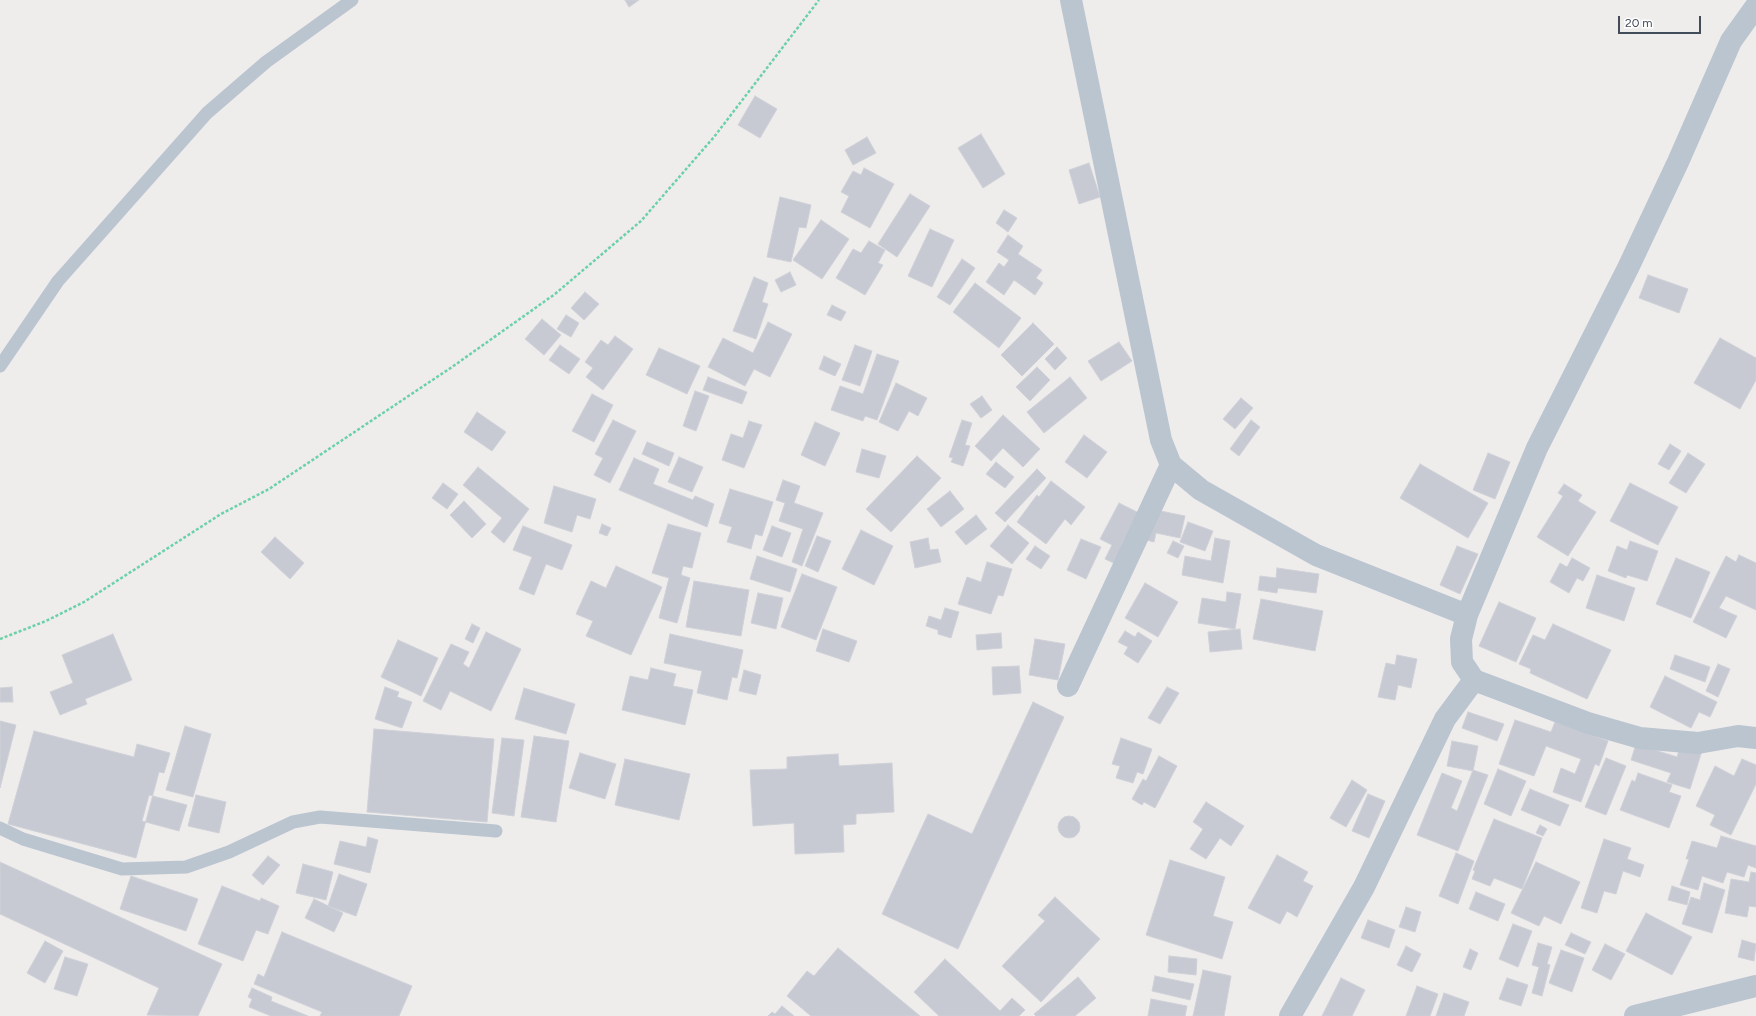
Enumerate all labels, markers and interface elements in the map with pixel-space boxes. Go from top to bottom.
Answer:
scale bar [1620,8,1703,34]
text: 20 m [1625,16,1653,30]

